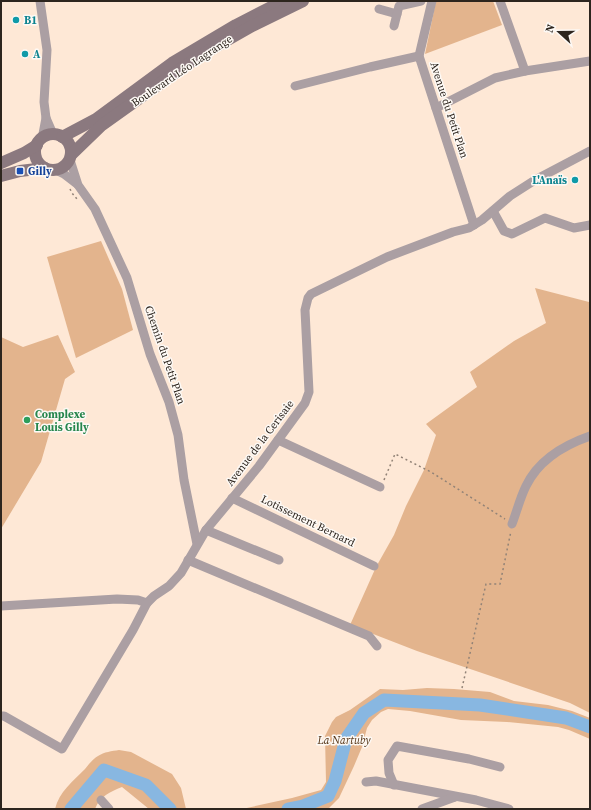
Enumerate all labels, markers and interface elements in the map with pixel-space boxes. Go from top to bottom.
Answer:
north arrow [539,12,579,52]
place label: B1 [24,13,37,28]
marker: B1 [11,15,21,25]
text: N [542,22,559,35]
street label: Boulevard Léo Lagrange [129,31,236,110]
place label: A [33,47,41,62]
marker: A [20,49,30,59]
street label: Avenue du Petit Plan [426,60,472,160]
place label: Gilly [28,164,52,179]
marker: Gilly [15,166,25,176]
place label: L'Anaïs [532,173,567,188]
marker: L'Anaïs [570,175,580,185]
street label: Chemin du Petit Plan [141,304,189,407]
street label: Avenue de la Cerisaie [223,397,298,489]
place label: Complexe Louis Gilly [35,407,89,435]
marker: Complexe Louis Gilly [22,415,32,425]
street label: Lotissement Bernard [258,492,358,551]
park label: La Nartuby [317,733,371,748]

